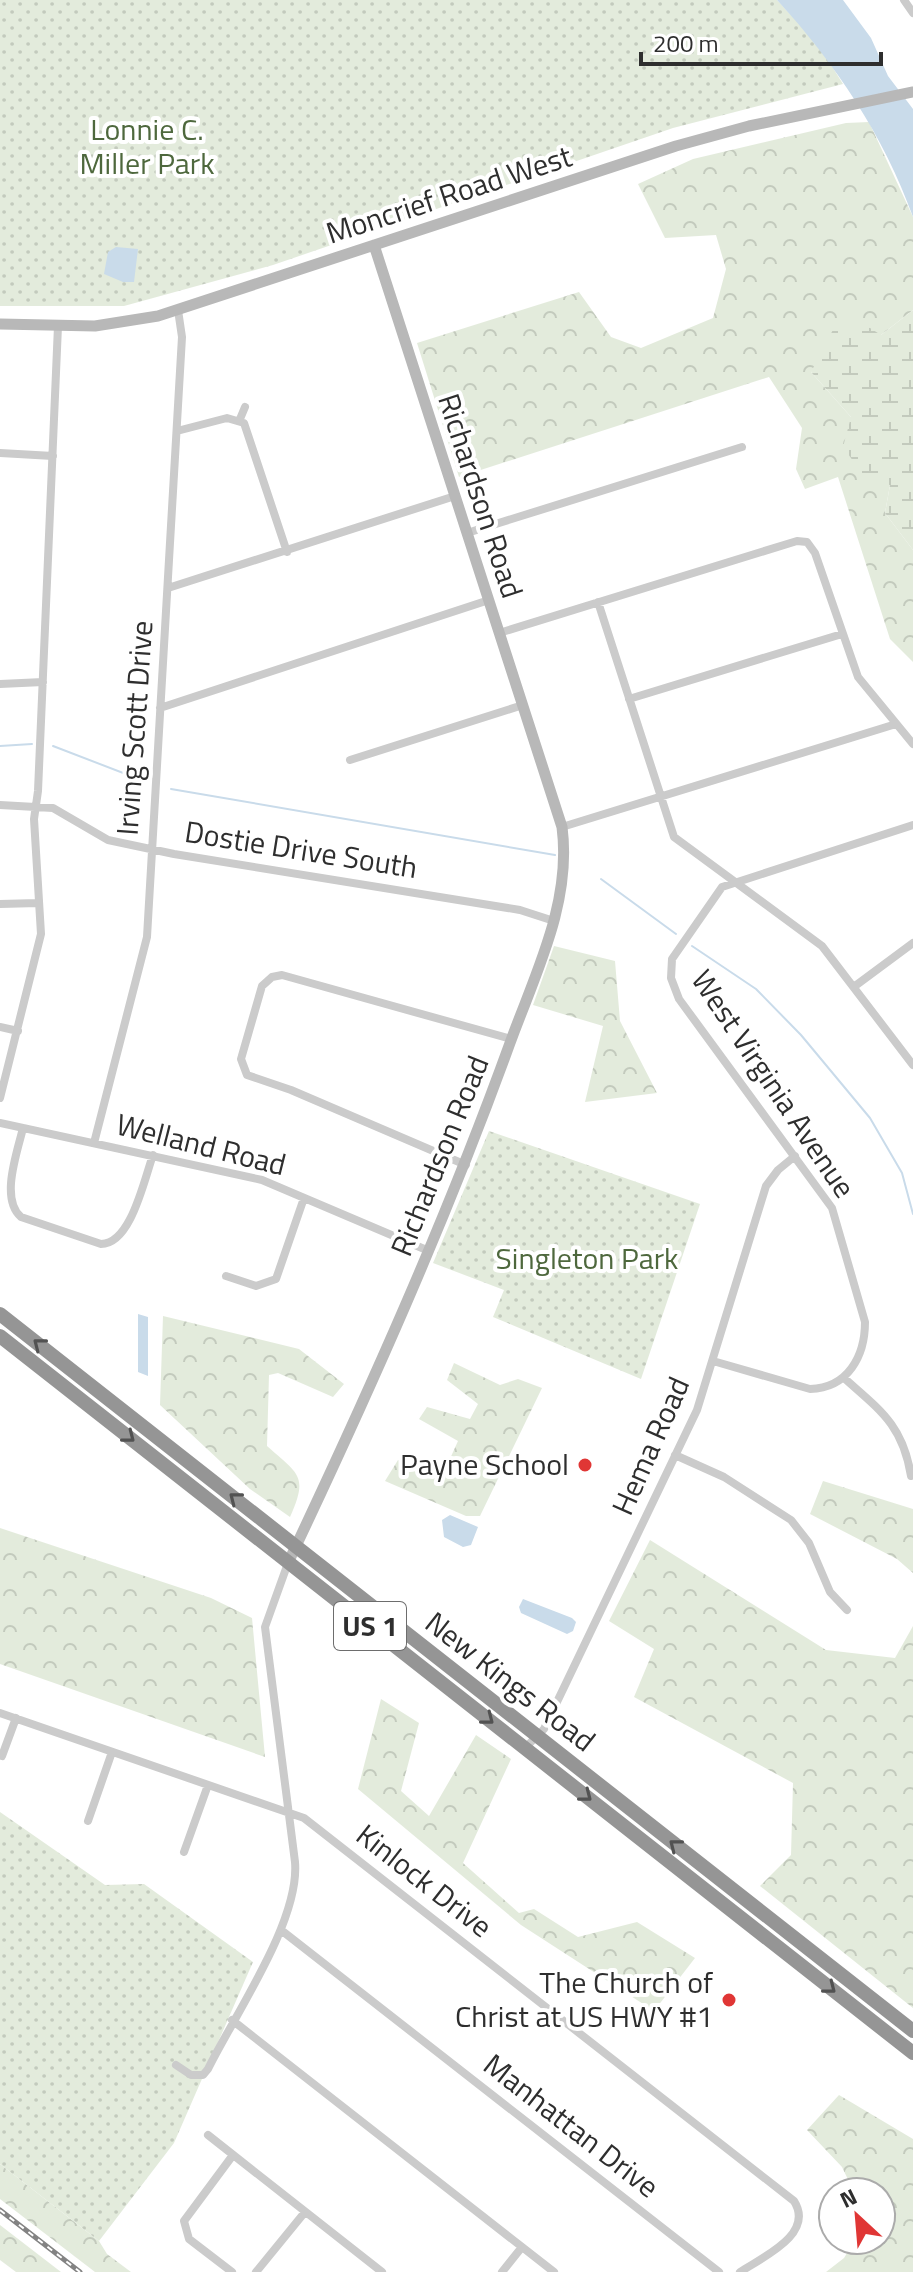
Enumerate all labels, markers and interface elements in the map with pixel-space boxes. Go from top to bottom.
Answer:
scale bar [641,16,881,66]
text: 200 m [653,25,719,61]
park label: Lonnie C. Miller Park [79,106,215,186]
street label: Moncrief Road West [320,132,578,255]
street label: Richardson Road [426,387,536,604]
street label: Irving Scott Drive [104,619,164,837]
street label: Dostie Drive South [182,808,421,890]
street label: West Virginia Avenue [680,960,867,1207]
street label: Richardson Road [378,1048,500,1263]
street label: Welland Road [111,1101,291,1187]
park label: Singleton Park [496,1235,678,1281]
one-way arrow [33,1340,48,1354]
street label: Hema Road [599,1369,701,1522]
one-way arrow [120,1427,134,1442]
place label: Payne School [400,1441,569,1487]
marker: Payne School [576,1456,594,1474]
one-way arrow [229,1494,244,1508]
street label: New Kings Road [416,1600,606,1763]
road number: US 1 [334,1602,406,1650]
one-way arrow [479,1709,493,1724]
one-way arrow [577,1786,591,1801]
street label: Kinlock Drive [347,1812,503,1948]
one-way arrow [670,1840,684,1855]
place label: The Church of Christ at US HWY #1 [455,1959,713,2039]
one-way arrow [821,1978,836,1992]
marker: The Church of Christ at US HWY #1 [720,1991,738,2009]
street label: Manhattan Drive [474,2042,669,2209]
north arrow [817,2176,897,2256]
text: N [834,2179,863,2217]

